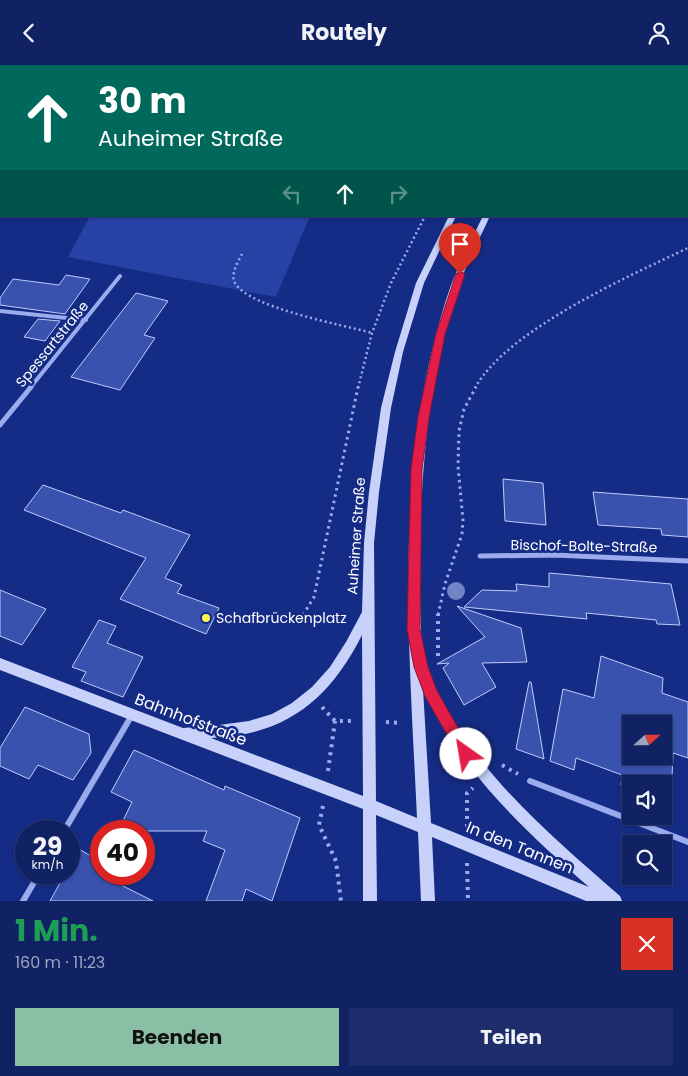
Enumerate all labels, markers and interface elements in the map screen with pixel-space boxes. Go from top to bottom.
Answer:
text: Routely [301,17,387,48]
icon: back [15,19,43,47]
icon: person [645,19,673,47]
text: 30 m [98,76,186,125]
icon: ahead [15,85,80,150]
text: Auheimer Straße [98,123,283,154]
icon: left [278,180,306,208]
icon: ahead [331,180,359,208]
icon: right [384,180,412,208]
pin [439,223,481,274]
icon: arrive [446,230,474,258]
street label: Spessartstraße [11,296,93,392]
street label: Auheimer Straße [342,476,370,595]
street label: Bischof-Bolte-Straße [510,535,658,557]
place label: Schafbrückenplatz [216,608,347,628]
marker: Schafbrückenplatz [200,612,212,624]
street label: Bahnhofstraße [131,687,250,751]
north arrow [622,715,672,765]
map controls [622,715,672,885]
position arrow [439,727,491,779]
button: sound [622,775,672,825]
street label: In den Tannen [463,815,577,879]
speed limit sign: 40 [90,820,155,885]
text: 29 [33,829,62,864]
button: search [622,835,672,885]
text: km/h [32,856,63,873]
text: 1 Min. [15,909,98,952]
button: close [621,918,673,970]
text: 160 m · 11:23 [15,951,105,974]
button: Beenden [15,1008,339,1066]
button: Teilen [349,1008,673,1066]

